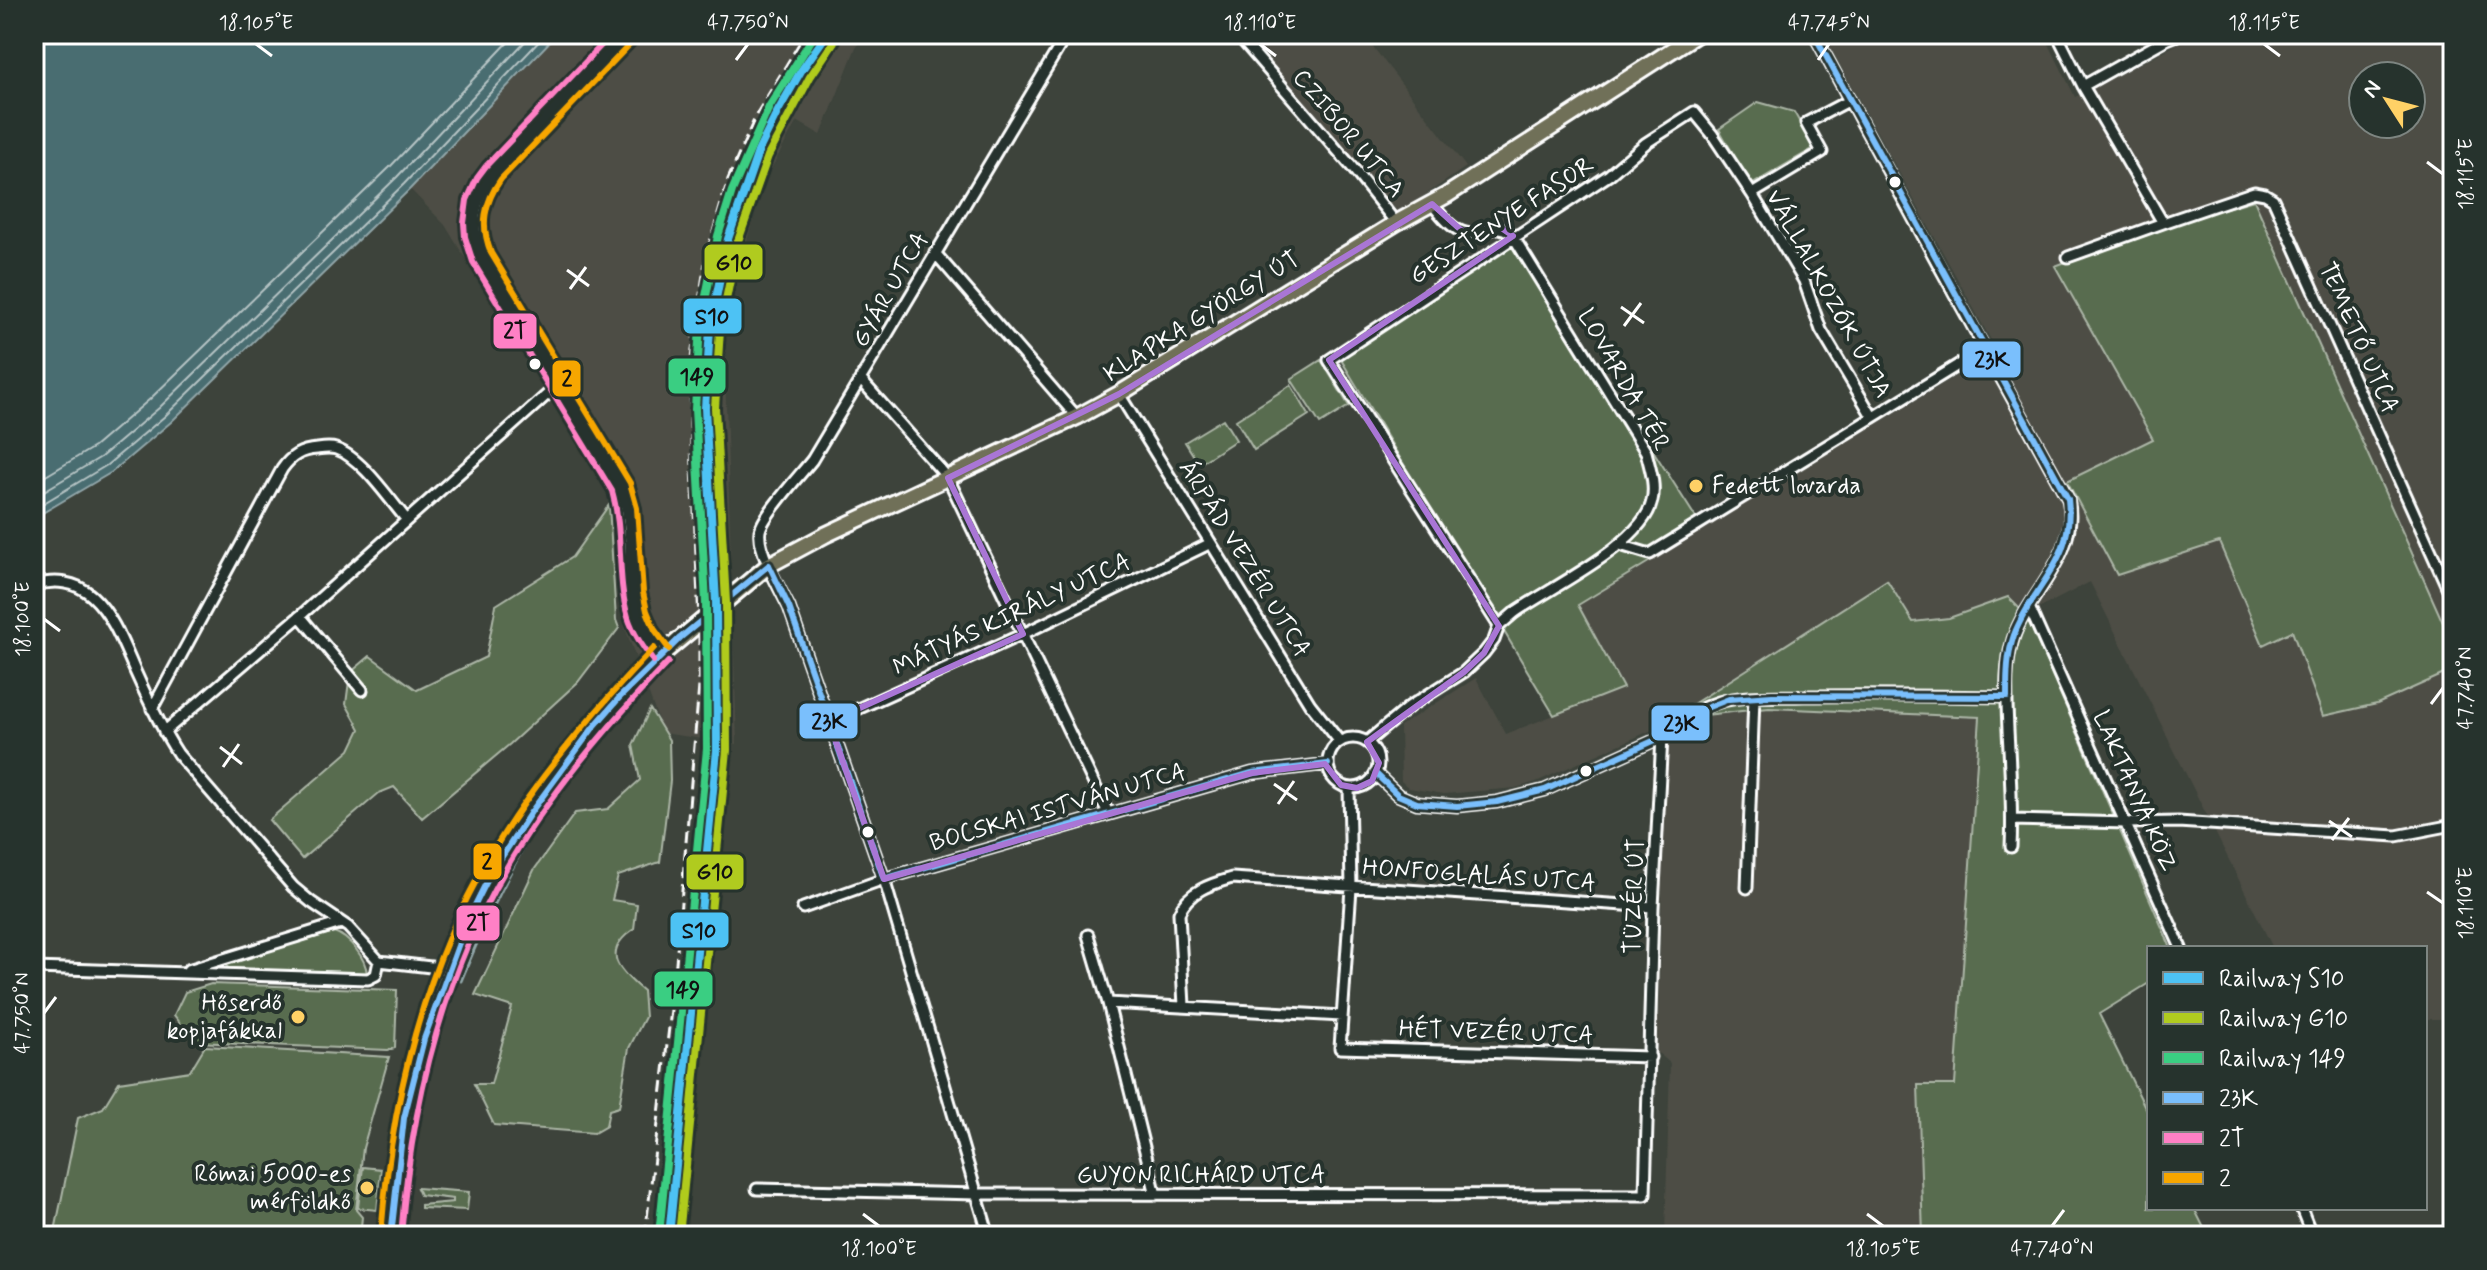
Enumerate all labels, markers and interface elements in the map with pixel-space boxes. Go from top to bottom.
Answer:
text: 18.105°E [219,10,293,37]
text: 47.750°N [707,10,789,37]
text: 18.110°E [1224,10,1296,37]
text: 47.745°N [1788,10,1870,37]
text: 18.115°E [2228,10,2300,37]
north arrow [2347,60,2427,140]
street label: CZIBOR UTCA [1285,63,1411,205]
text: N [2357,75,2388,104]
text: 18.115°E [2453,138,2480,210]
street label: GESZTENYE FASOR [1404,150,1600,292]
unlabelled marker [1887,174,1903,190]
street label: VÁLLALKOZÓK ÚTJA [1758,184,1899,404]
street label: GYÁR UTCA [845,226,936,353]
line badge: G10 [703,243,764,281]
street label: KLAPKA GYÖRGY ÚT [1098,244,1306,390]
text: G10 [716,250,752,278]
street label: TEMETŐ UTCA [2311,257,2406,418]
line badge: S10 [682,297,743,335]
street label: LOVARDA TÉR [1570,302,1678,457]
text: S10 [695,304,729,332]
line badge: 2T [492,312,538,350]
text: 2T [503,318,528,346]
line badge: 23K [1961,340,2022,379]
text: 23K [1974,347,2010,375]
unlabelled marker [527,356,543,372]
line badge: 149 [667,357,727,395]
line badge: 2 [551,359,582,398]
text: 149 [680,364,714,392]
text: 2 [562,366,573,394]
street label: ÁRPÁD VEZÉR UTCA [1171,454,1319,663]
place label: Fedett lovarda [1712,471,1861,502]
marker: Fedett lovarda [1687,477,1705,495]
street label: MÁTYÁS KIRÁLY UTCA [888,545,1136,684]
text: 18.100°E [10,581,37,657]
text: 47.740°N [2453,647,2480,729]
line badge: 23K [798,702,859,740]
line badge: 23K [1650,704,1711,742]
street label: LAKTANYA KÖZ [2085,706,2183,876]
text: 23K [811,709,847,737]
text: 23K [1663,711,1699,739]
street label: BOCSKAI ISTVÁN UTCA [926,756,1190,859]
unlabelled marker [1578,763,1594,779]
unlabelled marker [860,824,876,840]
street label: TÜZÉR ÚT [1615,837,1653,955]
line badge: 2 [472,842,503,881]
text: 2 [482,849,493,877]
street label: HONFOGLALÁS UTCA [1361,851,1597,900]
line badge: G10 [685,853,745,891]
text: G10 [697,859,733,887]
text: 18.110°E [2453,867,2480,939]
line badge: 2T [455,904,501,942]
text: 2T [466,910,491,938]
line badge: S10 [669,911,730,949]
text: S10 [682,918,716,946]
legend [2147,946,2427,1210]
text: Railway S10 [2219,964,2345,995]
line badge: 149 [653,970,714,1008]
text: 47.750°N [10,972,37,1054]
text: 149 [666,977,700,1005]
place label: Hőserdő kopjafákkal [167,988,282,1047]
text: Railway G10 [2219,1004,2348,1035]
marker: Hőserdő kopjafákkal [289,1008,307,1026]
street label: HÉT VEZÉR UTCA [1398,1012,1594,1052]
text: Railway 149 [2219,1044,2346,1075]
text: 23K [2219,1084,2258,1115]
text: 2T [2219,1124,2245,1155]
place label: Római 5000-es mérföldkő [194,1159,351,1218]
street label: GUYON RICHÁRD UTCA [1077,1159,1325,1191]
text: 2 [2219,1164,2231,1195]
marker: Római 5000-es mérföldkő [358,1179,376,1197]
text: 18.100°E [841,1236,917,1263]
text: 18.105°E [1846,1236,1920,1263]
text: 47.740°N [2011,1236,2093,1263]

